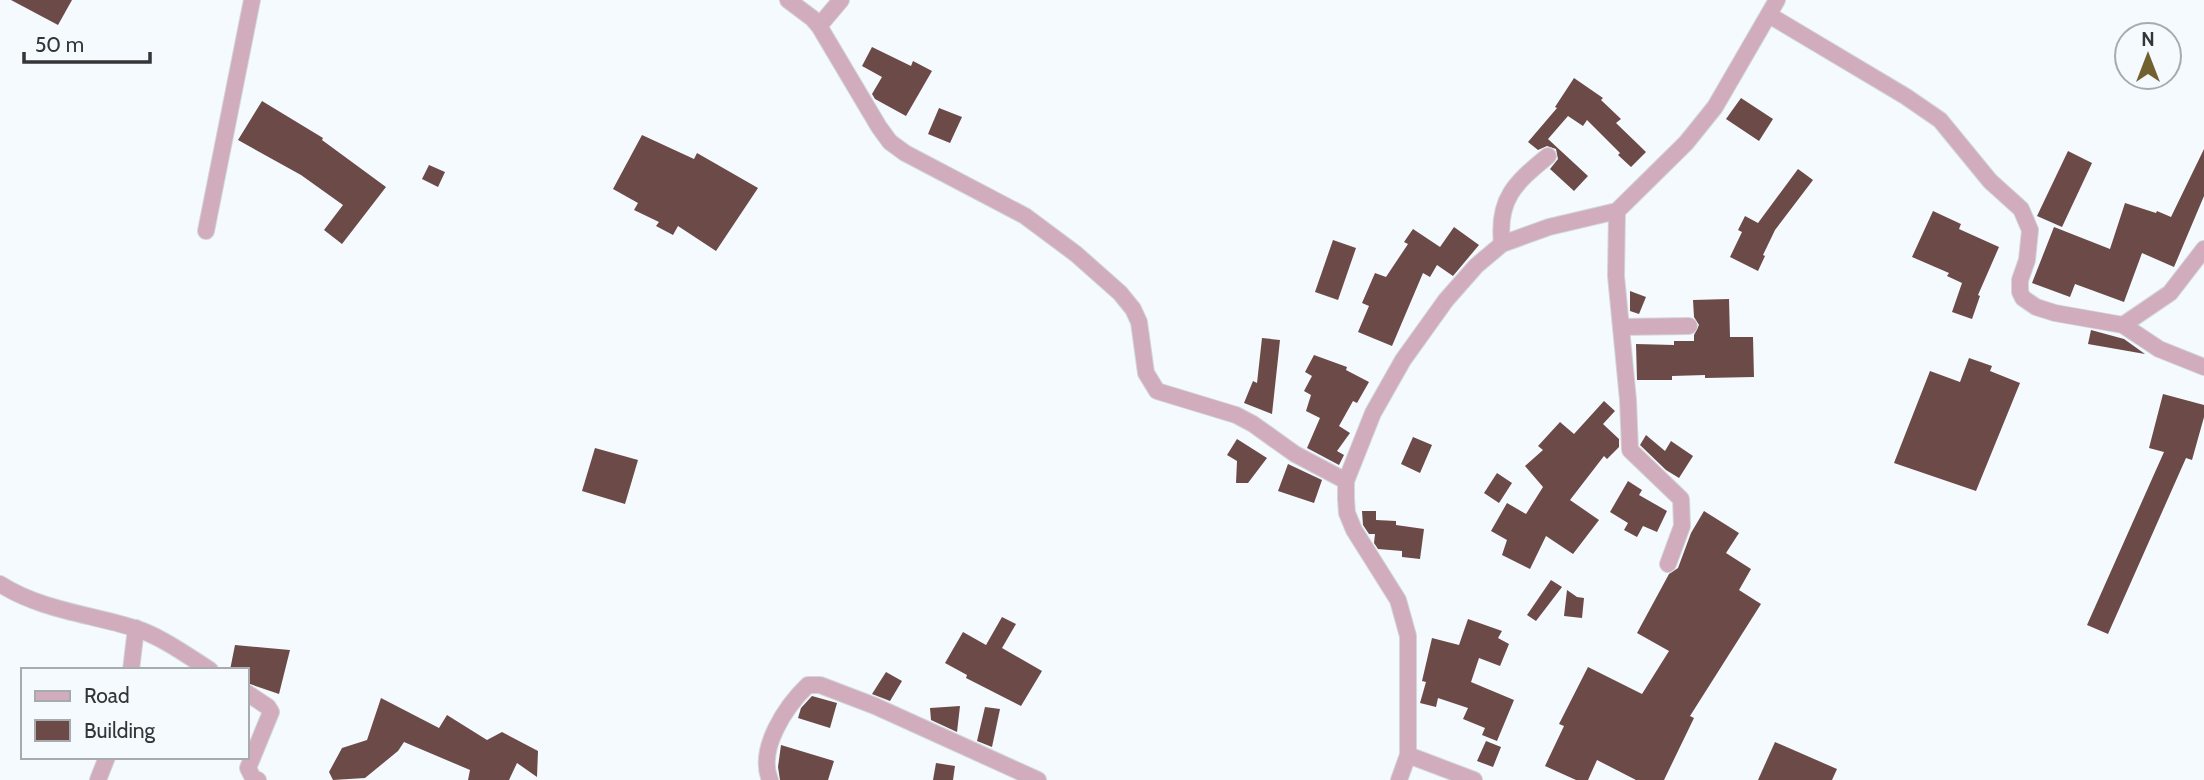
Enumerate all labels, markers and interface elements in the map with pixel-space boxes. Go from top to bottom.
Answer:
scale bar [24,21,150,65]
north arrow [2113,21,2183,91]
text: N [2141,28,2155,51]
text: 50 m [35,32,84,57]
legend [21,668,248,759]
text: Road [84,683,130,708]
text: Building [84,718,156,743]

